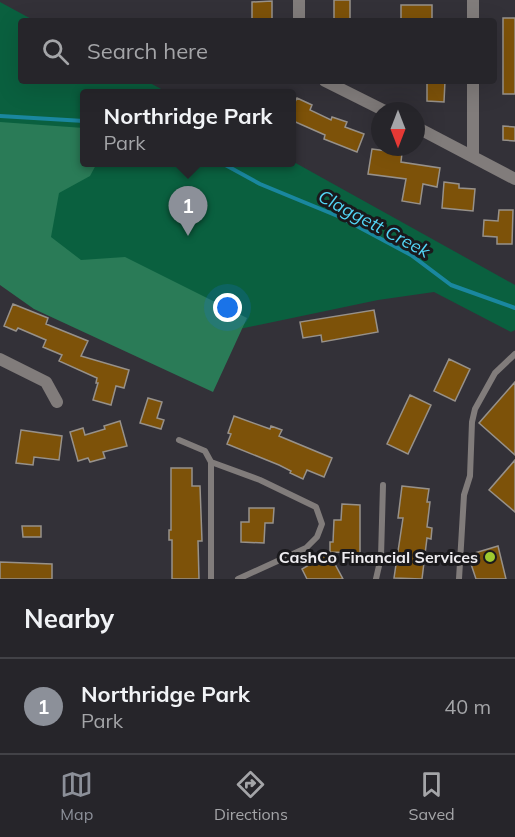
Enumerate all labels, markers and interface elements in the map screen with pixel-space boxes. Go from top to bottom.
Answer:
search box [18,18,497,84]
icon: search [39,35,72,68]
text: Search here [87,37,208,65]
popup [80,89,296,167]
text: Northridge Park [104,102,272,130]
north arrow [371,102,425,156]
text: Park [104,130,146,155]
water label: Claggett Creek [314,184,435,263]
pin: 1 [168,186,207,236]
your location [213,293,242,322]
place label: CashCo Financial Services [279,547,478,567]
marker: CashCo Financial Services [483,550,497,564]
text: Nearby [24,602,114,635]
text: Northridge Park [81,680,250,708]
text: 1 [38,694,50,719]
text: 40 m [444,694,491,719]
text: Park [81,708,123,733]
tab: Map [60,768,93,824]
tab: Directions [214,768,288,824]
tab: Saved [409,768,455,824]

